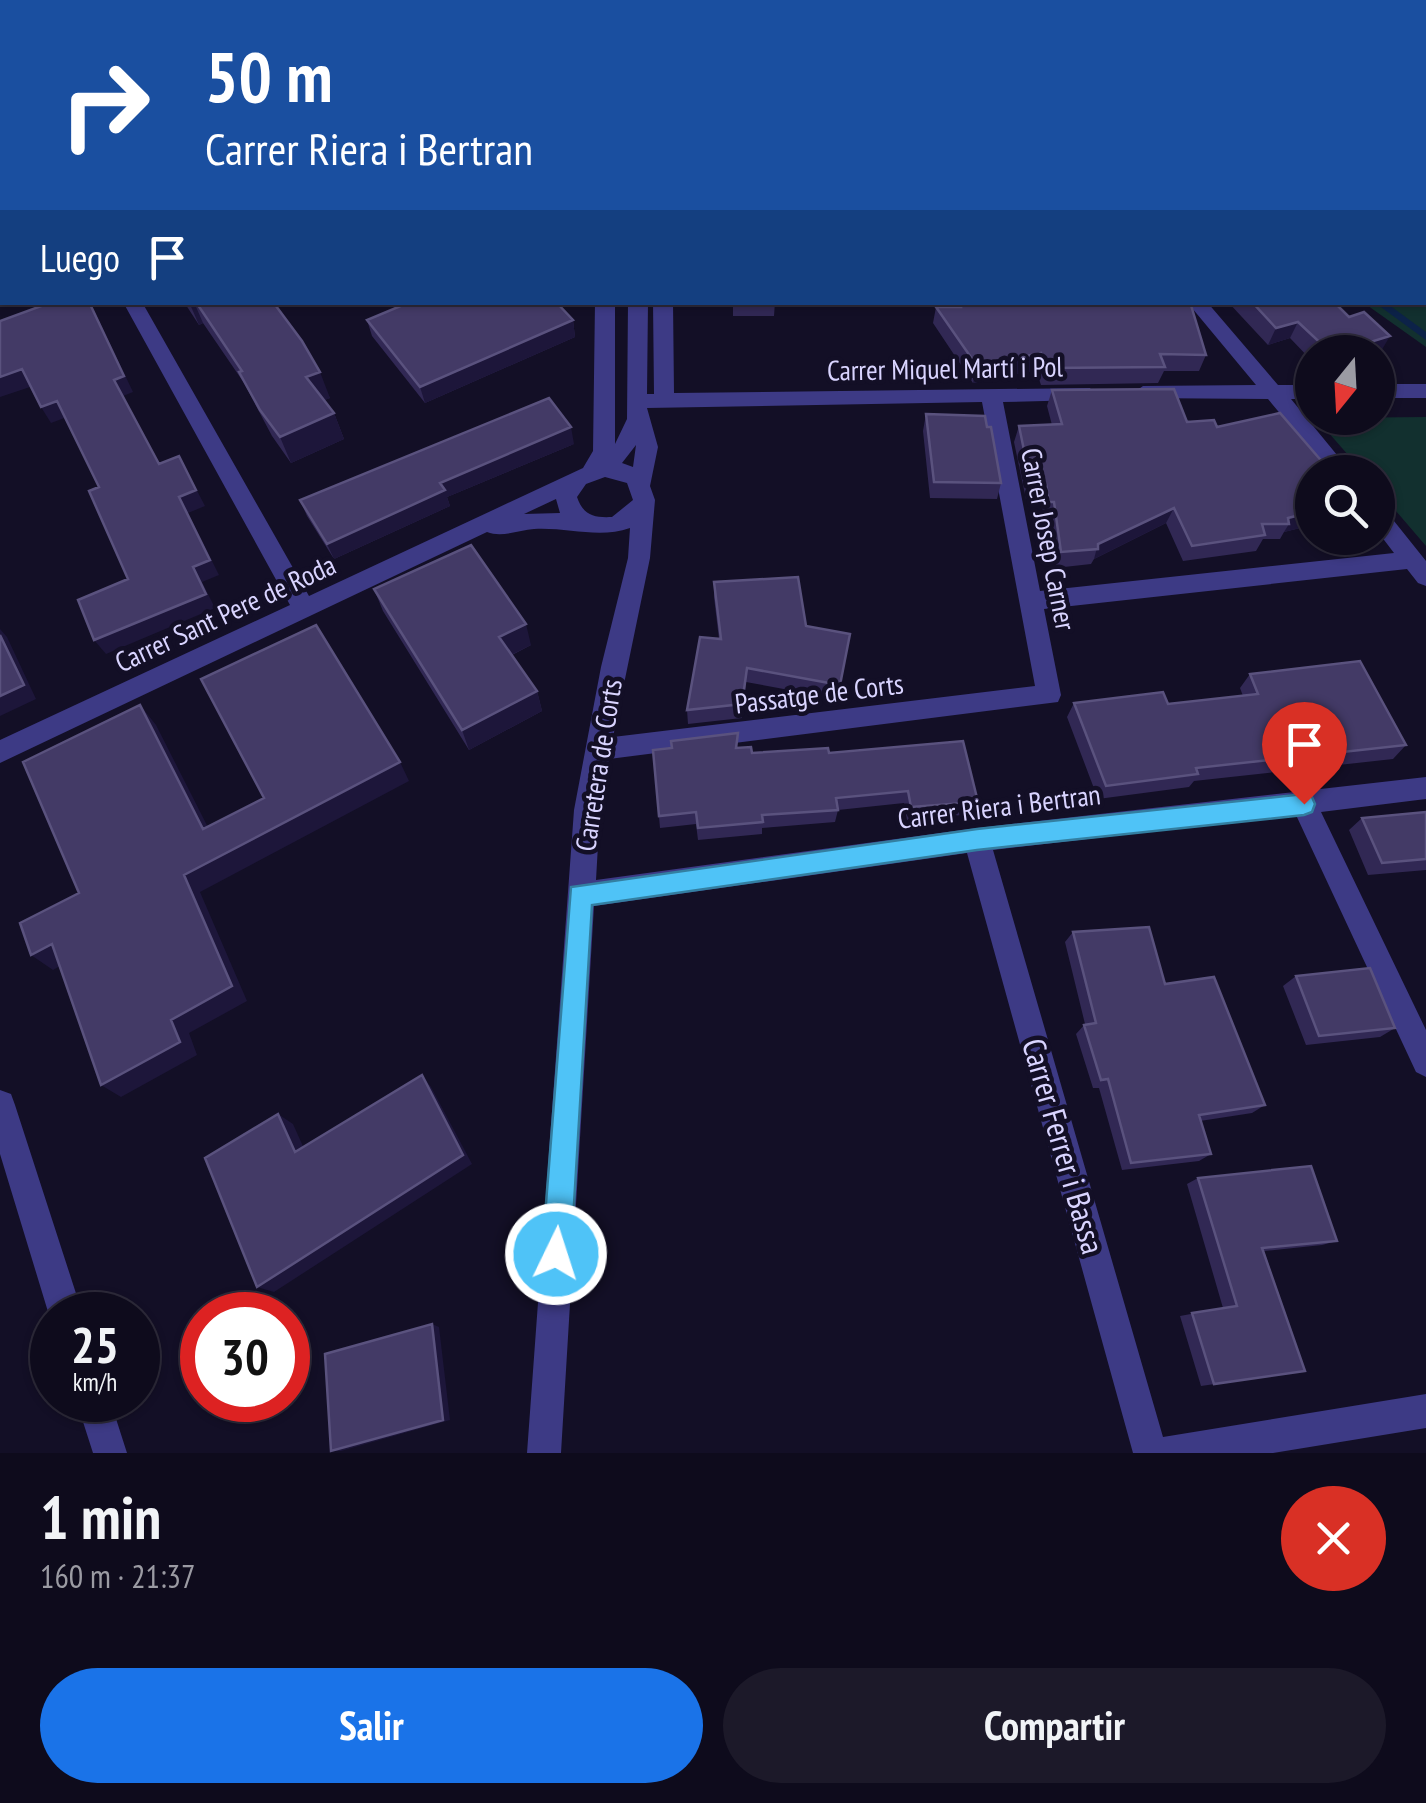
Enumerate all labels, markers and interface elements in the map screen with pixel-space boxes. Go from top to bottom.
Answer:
text: 50 m [205,31,333,121]
icon: right [40,40,170,170]
text: Carrer Riera i Bertran [205,119,533,177]
icon: arrive [140,230,195,285]
text: Luego [40,233,120,282]
north arrow [1295,335,1395,435]
map controls [1295,335,1395,555]
street label: Carrer Miquel Martí i Pol [827,347,1064,389]
street label: Carrer Josep Carner [1013,445,1085,634]
button: search [1295,455,1395,555]
street label: Carrer Sant Pere de Roda [109,546,341,680]
street label: Passatge de Corts [733,664,905,722]
street label: Carretera de Corts [566,676,630,854]
pin [1262,702,1347,805]
icon: arrive [1277,717,1332,772]
street label: Carrer Riera i Bertran [895,775,1103,837]
street label: Carrer Ferrer i Bassa [1013,1033,1115,1259]
position arrow [504,1202,608,1306]
speed limit sign: 30 [180,1292,310,1422]
text: 25 [71,1312,119,1377]
text: km/h [73,1366,117,1398]
text: 1 min [40,1478,161,1556]
button: close [1281,1486,1386,1591]
text: 160 m · 21:37 [40,1555,195,1597]
button: Salir [40,1668,703,1783]
button: Compartir [723,1668,1386,1783]

